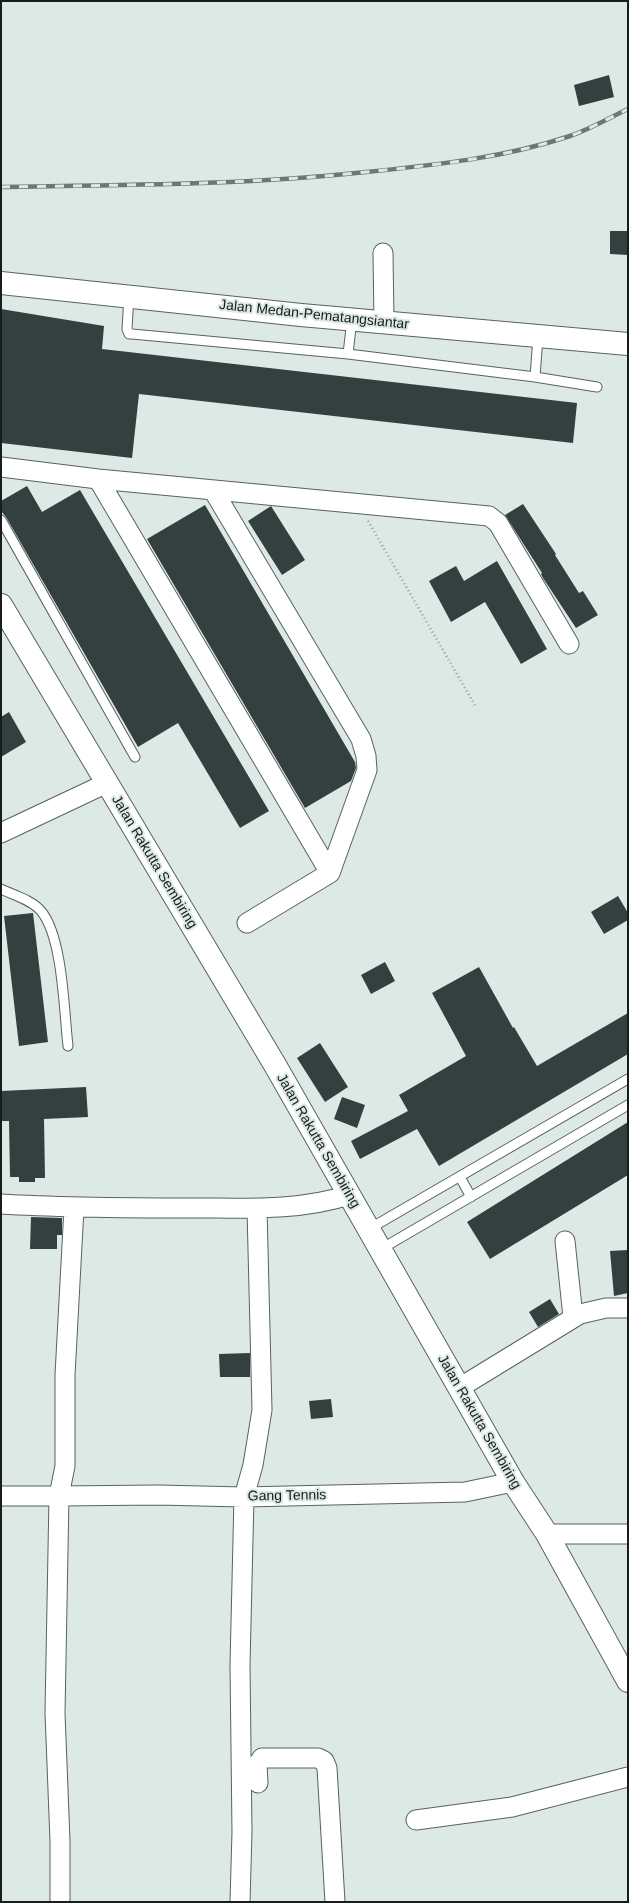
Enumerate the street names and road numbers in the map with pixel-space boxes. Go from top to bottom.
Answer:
street label: Jalan Medan-Pematangsiantar [218,297,410,333]
street label: Jalan Rakutta Sembiring [108,792,200,932]
street label: Jalan Rakutta Sembiring [273,1071,363,1211]
street label: Jalan Rakutta Sembiring [434,1352,524,1492]
street label: Gang Tennis [248,1487,326,1505]

